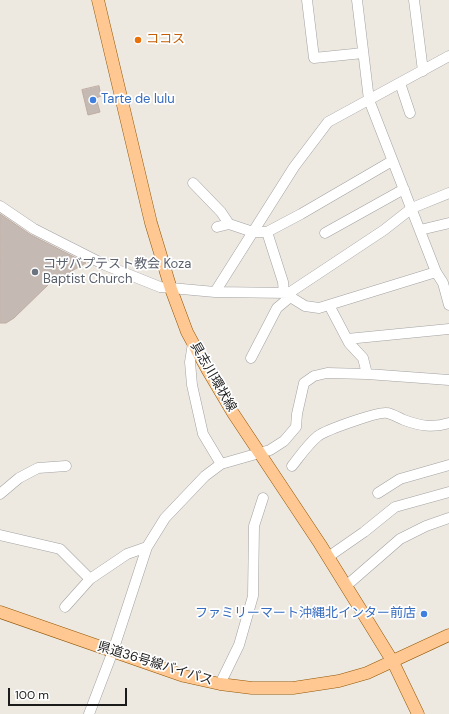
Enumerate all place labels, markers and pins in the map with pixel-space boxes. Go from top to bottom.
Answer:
place label: ココス [146,32,185,48]
marker: ココス [133,35,143,45]
place label: Tarte de lulu [101,92,175,108]
marker: Tarte de lulu [88,95,98,105]
place label: コザバプテスト教会 Koza Baptist Church [43,257,191,288]
marker: コザバプテスト教会 Koza Baptist Church [30,267,40,277]
place label: ファミリーマート沖縄北インター前店 [195,606,416,622]
marker: ファミリーマート沖縄北インター前店 [419,609,429,619]

